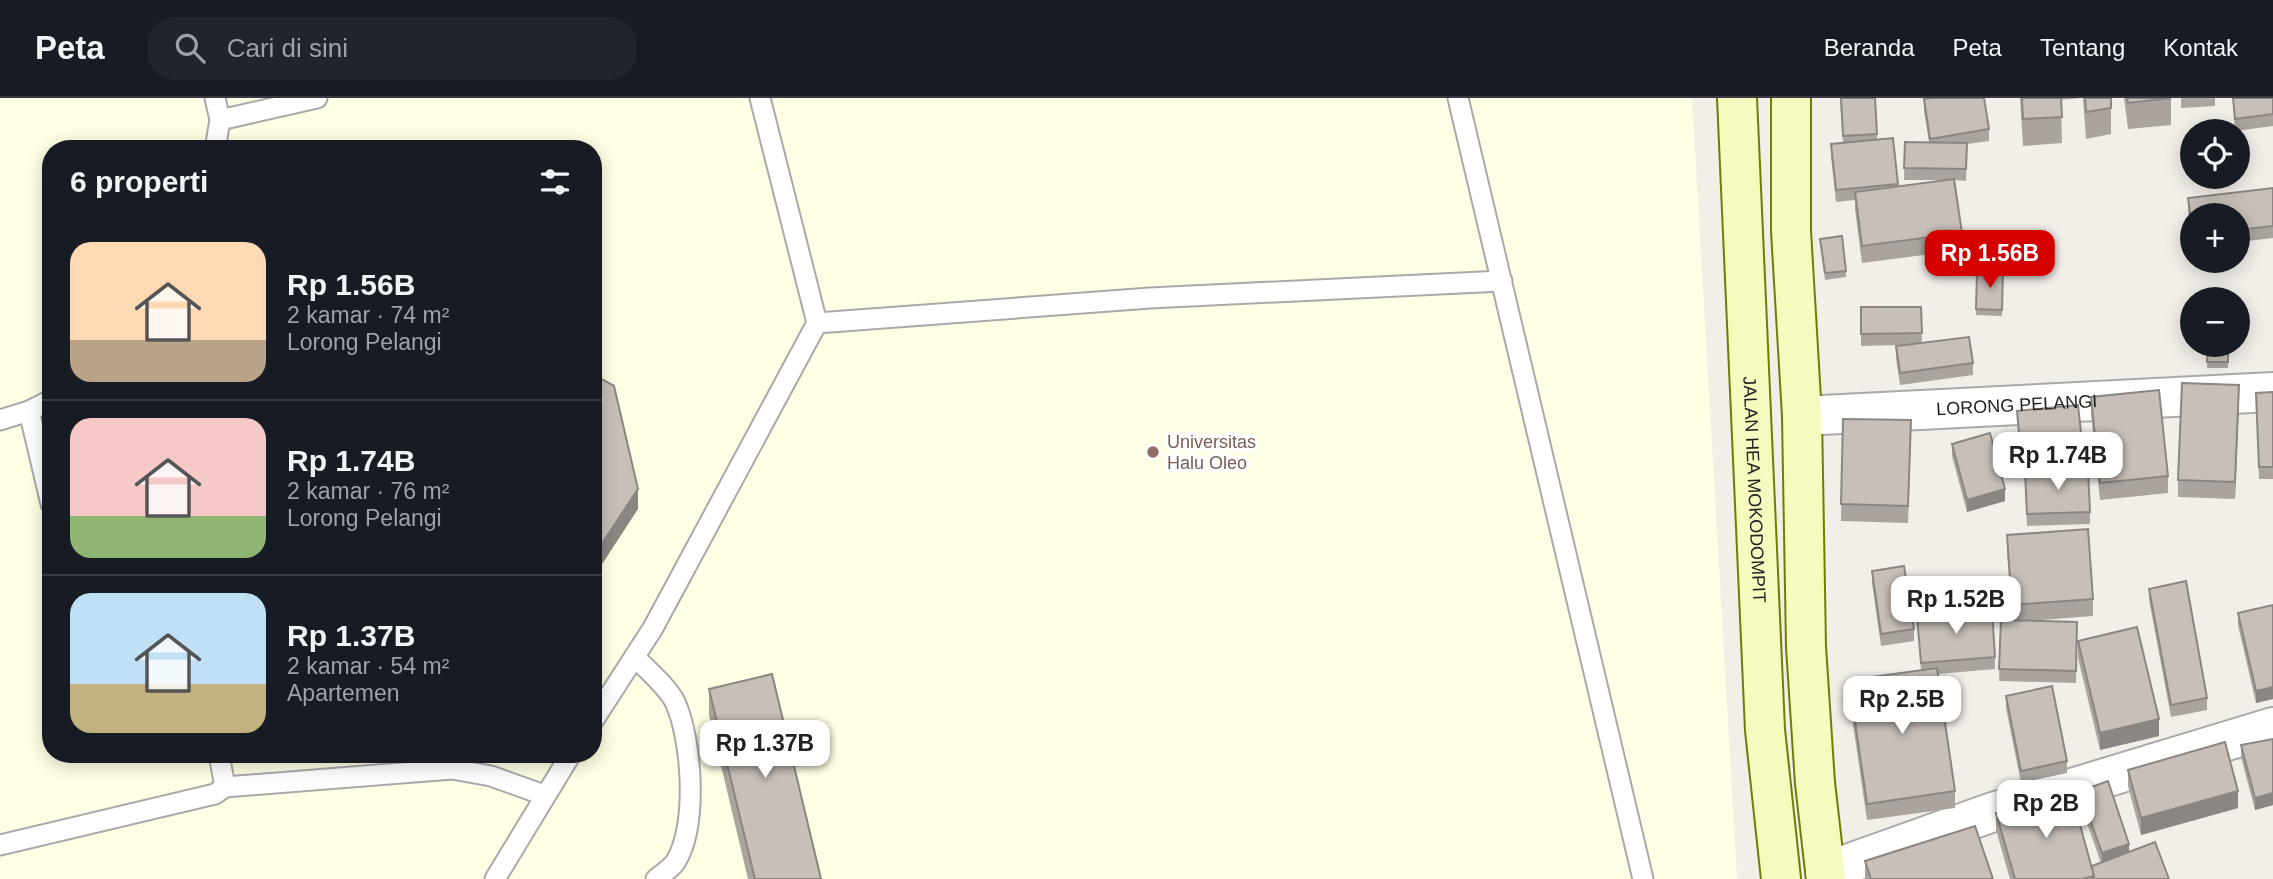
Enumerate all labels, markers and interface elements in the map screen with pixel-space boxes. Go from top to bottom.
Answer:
search box [147,17,637,80]
text: Peta [35,29,105,66]
icon: search [171,29,209,67]
text: Cari di sini [227,33,348,63]
text: Beranda [1824,34,1915,61]
text: Peta [1953,34,2002,61]
text: Tentang [2040,34,2125,61]
text: Kontak [2163,34,2238,61]
map controls [2180,119,2250,357]
button: locate [2180,119,2250,189]
icon: filters [536,163,574,201]
text: 6 properti [70,165,208,198]
button: + [2180,203,2250,273]
pin: Rp 1.56B [1918,230,2062,290]
text: Rp 1.56B [1941,240,2039,266]
text: Rp 1.56B [287,268,415,301]
icon: home [126,270,210,354]
button: − [2180,287,2250,357]
text: 2 kamar · 74 m² [287,302,449,328]
text: Lorong Pelangi [287,329,442,355]
street label: JALAN HEA MOKODOMPIT [1739,376,1769,604]
street label: LORONG PELANGI [1936,391,2098,419]
place label: Universitas Halu Oleo [1167,432,1256,473]
pin: Rp 1.74B [1986,432,2130,492]
text: Rp 1.74B [2009,442,2107,468]
text: Rp 1.74B [287,444,415,477]
marker: Universitas Halu Oleo [1145,444,1161,460]
icon: home [126,446,210,530]
text: 2 kamar · 76 m² [287,478,449,504]
text: Lorong Pelangi [287,505,442,531]
pin: Rp 1.52B [1884,576,2028,636]
text: Rp 1.52B [1907,586,2005,612]
text: Rp 1.37B [287,619,415,652]
icon: home [126,621,210,705]
text: 2 kamar · 54 m² [287,653,449,679]
pin: Rp 2.5B [1837,676,1967,736]
text: Apartemen [287,680,400,706]
text: Rp 2.5B [1859,686,1945,712]
pin: Rp 1.37B [693,720,837,780]
text: Rp 1.37B [716,730,814,756]
pin: Rp 2B [1997,780,2095,840]
text: Rp 2B [2013,790,2079,816]

